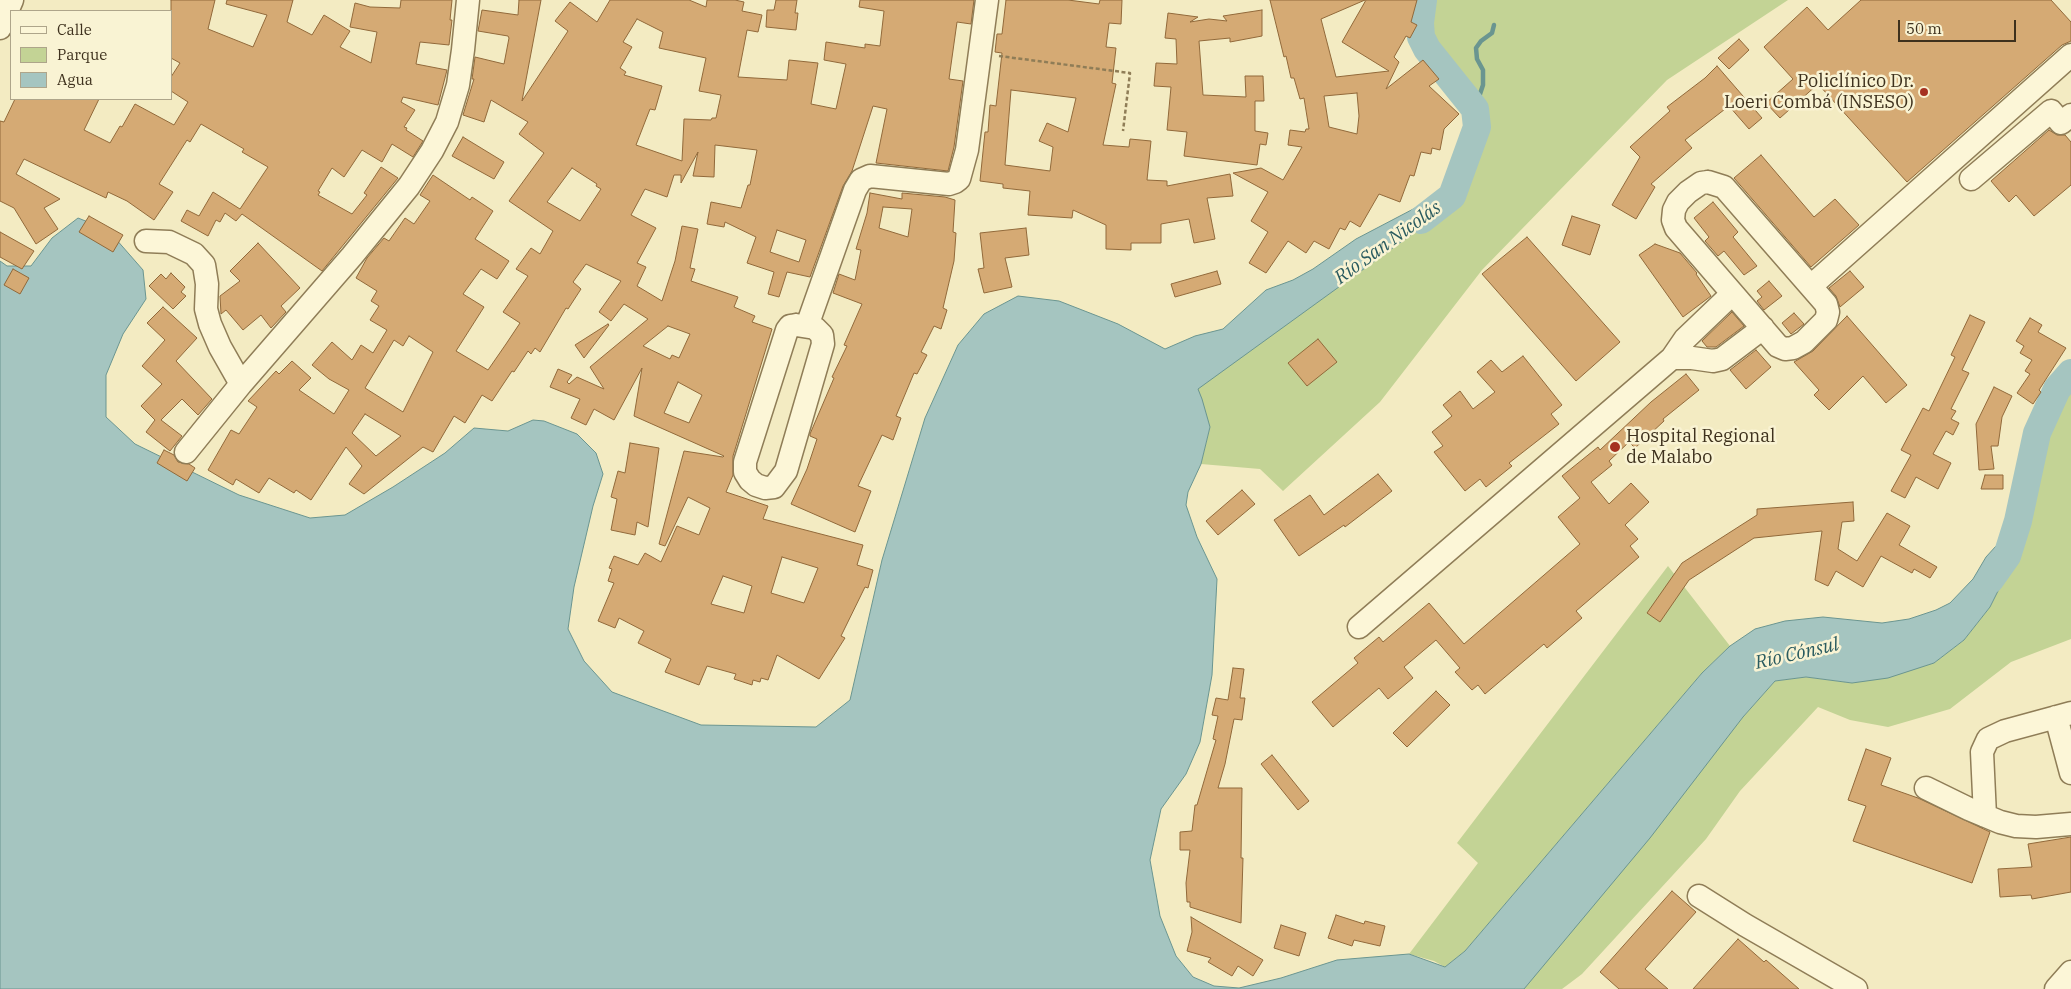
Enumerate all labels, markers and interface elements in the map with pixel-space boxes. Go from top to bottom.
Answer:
legend [10,10,172,100]
scale bar [1901,10,2018,42]
text: 50 m [1906,19,1942,38]
text: Calle [57,20,92,39]
text: Parque [57,45,107,64]
text: Agua [57,70,93,89]
place label: Policlínico Dr. Loeri Combá (INSESO) [1724,71,1914,114]
marker: Policlínico Dr. Loeri Combá (INSESO) [1918,86,1930,98]
water label: Río San Nicolás [1330,197,1446,289]
place label: Hospital Regional de Malabo [1626,426,1775,468]
marker: Hospital Regional de Malabo [1608,440,1622,454]
water label: Río Cónsul [1753,633,1841,675]

